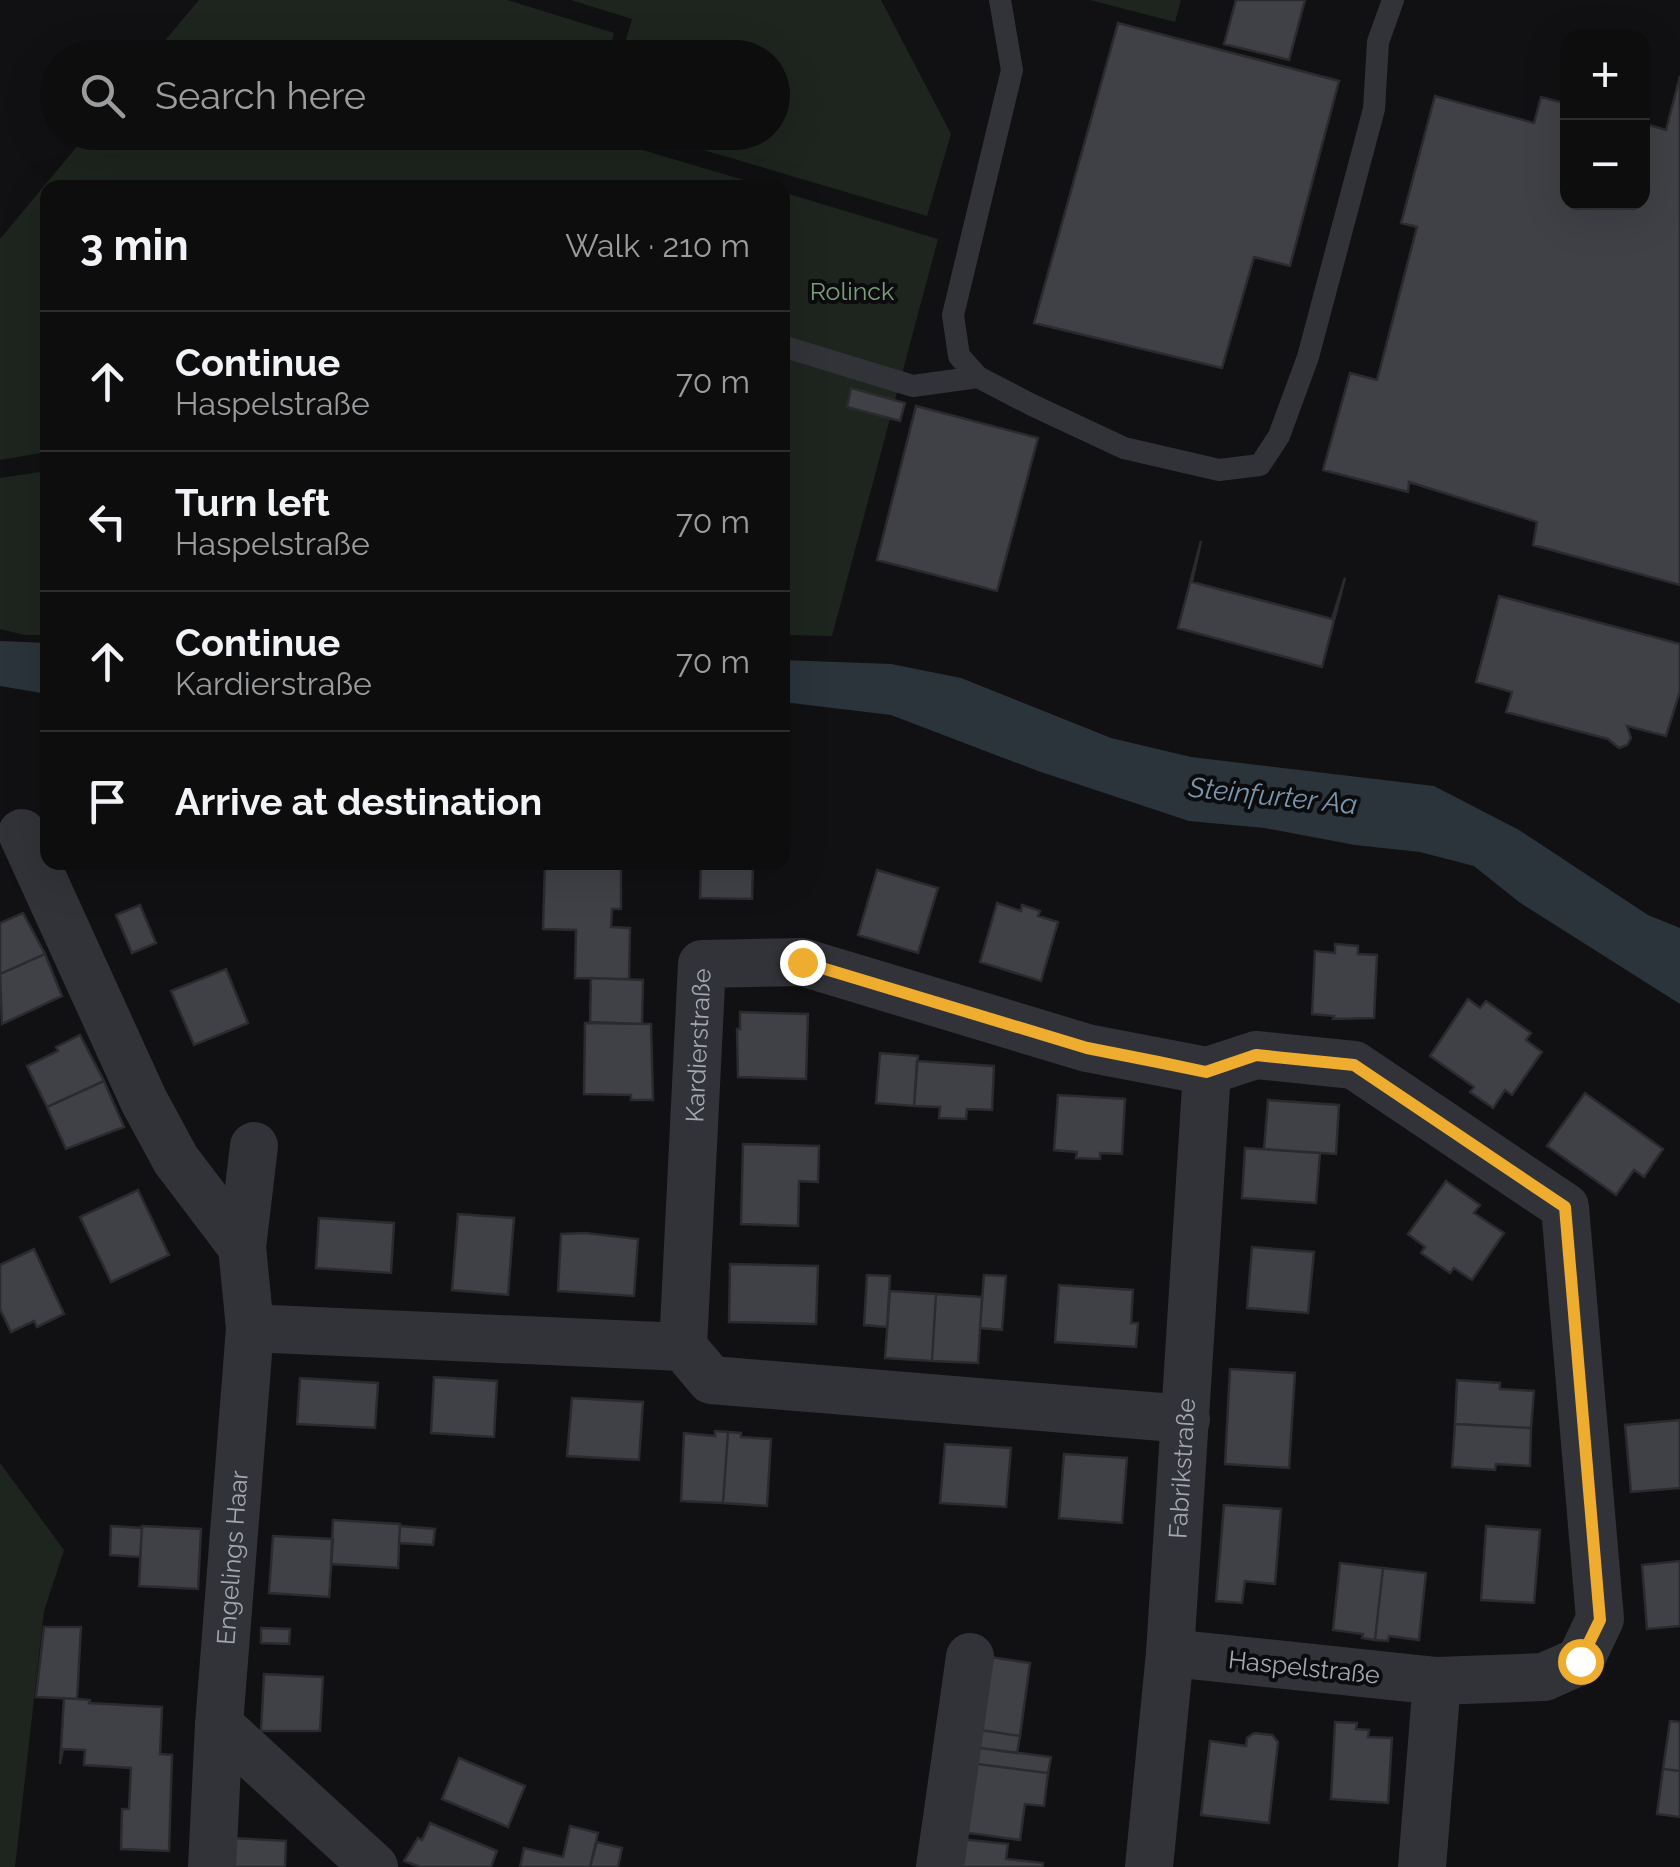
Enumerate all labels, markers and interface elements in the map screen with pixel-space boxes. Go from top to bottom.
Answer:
map controls [1560,30,1650,210]
button: + [1560,30,1650,120]
search box [40,40,790,150]
icon: search [75,68,130,123]
text: Search here [155,73,366,118]
button: − [1560,120,1650,210]
text: 3 min [80,221,189,270]
text: Walk · 210 m [565,227,750,264]
park label: Rolinck [810,276,895,306]
text: Continue [175,340,340,385]
icon: ahead [80,354,135,409]
text: 70 m [676,363,750,400]
text: Haspelstraße [175,385,370,422]
text: Turn left [175,480,330,525]
icon: left [80,494,135,549]
text: 70 m [676,503,750,540]
text: Haspelstraße [175,525,370,562]
text: Continue [175,620,340,665]
icon: ahead [80,634,135,689]
text: 70 m [676,643,750,680]
text: Kardierstraße [175,665,372,702]
water label: Steinfurter Aa [1186,771,1359,821]
icon: arrive [80,774,135,829]
text: Arrive at destination [175,779,542,824]
route end [780,940,826,986]
street label: Kardierstraße [679,968,717,1123]
street label: Fabrikstraße [1162,1397,1201,1540]
street label: Engelings Haar [210,1469,254,1646]
route start [1558,1639,1604,1685]
street label: Haspelstraße [1227,1644,1381,1690]

